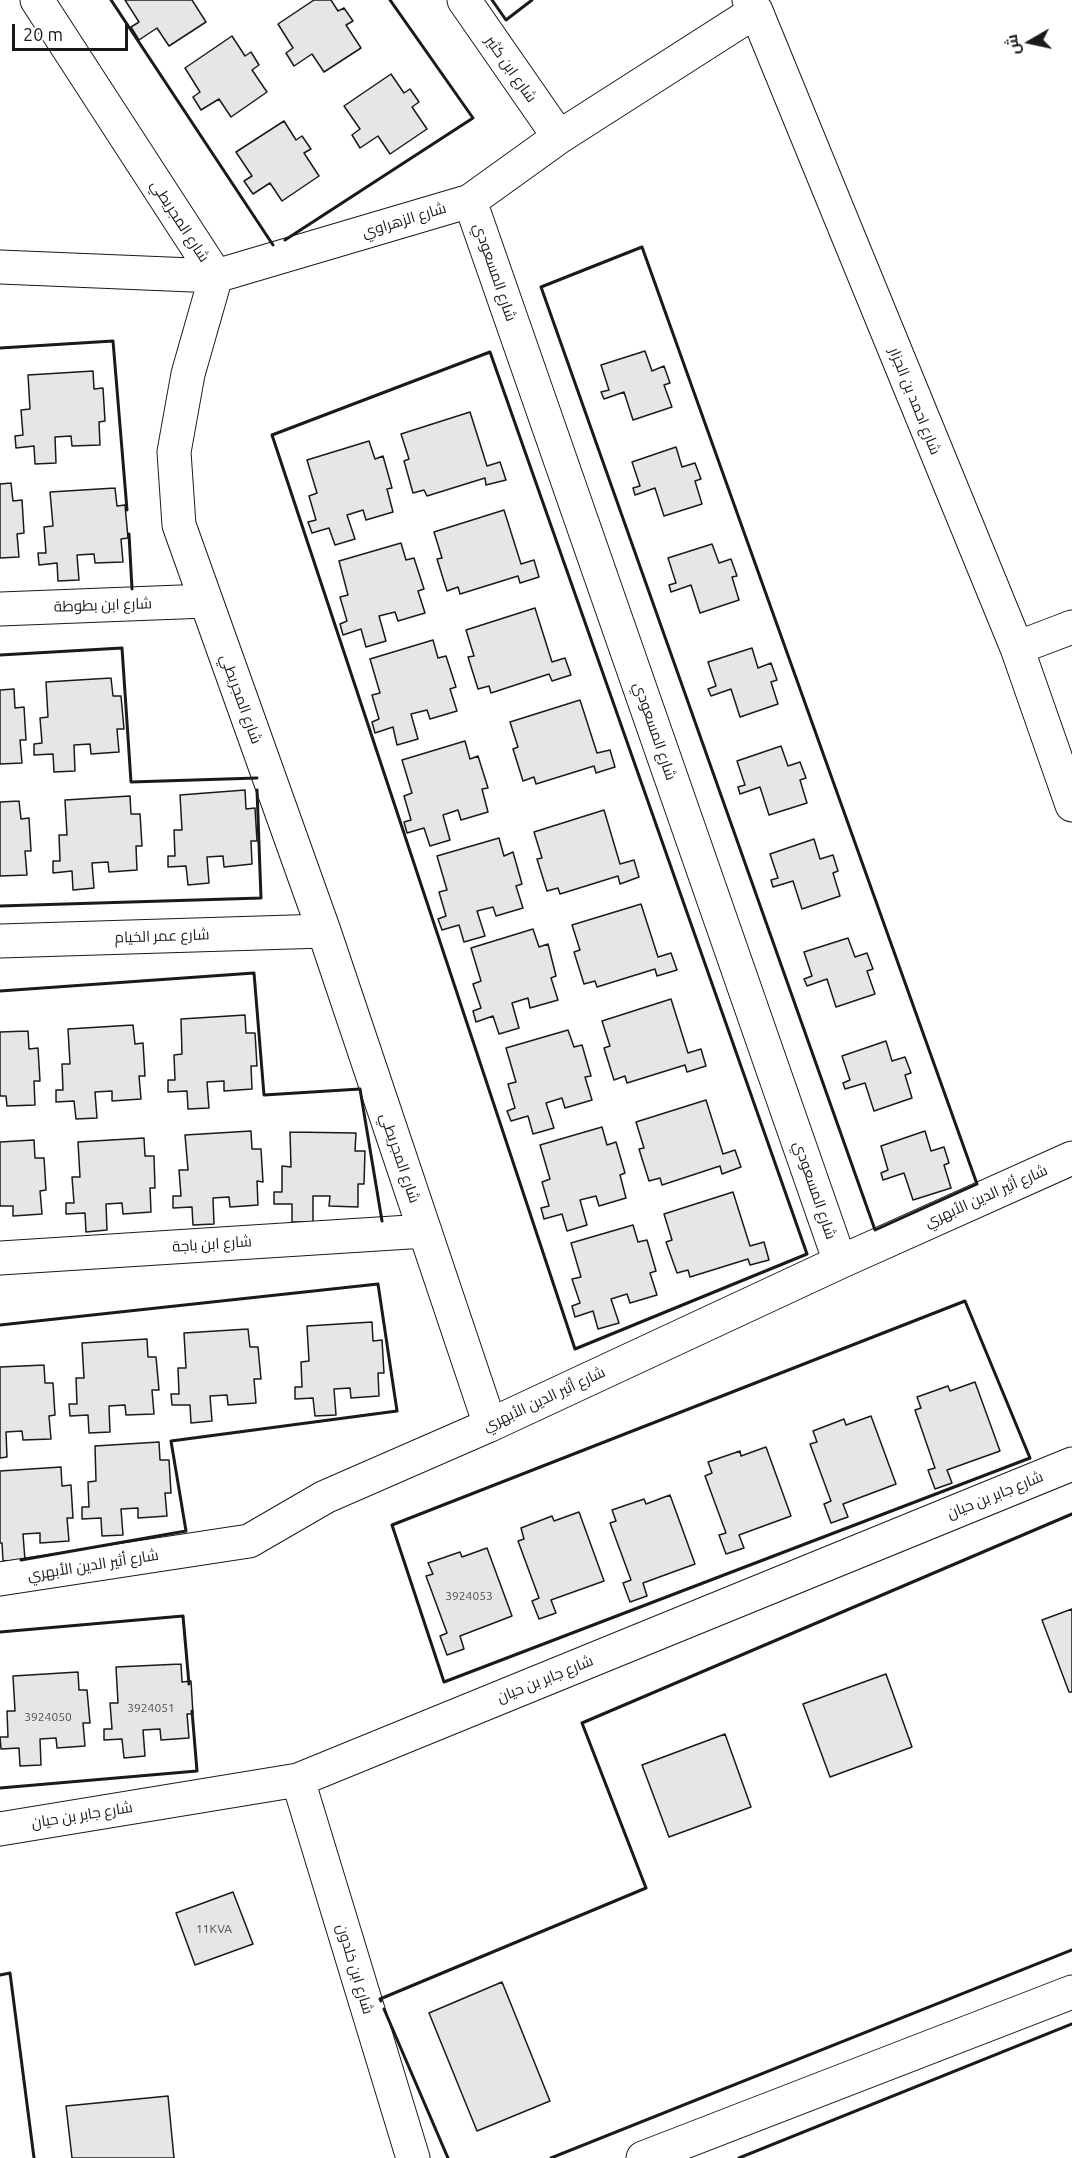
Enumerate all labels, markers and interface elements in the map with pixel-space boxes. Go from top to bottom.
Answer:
scale bar [15,12,130,50]
north arrow [1000,12,1060,72]
text: 20 m [23,24,63,44]
street label: شارع ابن كثير [482,32,540,106]
text: ش [1002,33,1023,56]
street label: شارع المجريطي [147,177,213,265]
street label: شارع الزهراوي [360,199,448,241]
street label: شارع المسعودي [470,221,520,323]
street label: شارع احمد بن الجزار [885,345,945,457]
street label: شارع ابن بطوطة [54,594,152,616]
street label: شارع المجريطي [216,652,266,746]
street label: شارع المسعودي [630,680,680,782]
street label: شارع عمر الخيام [114,925,210,947]
street label: شارع المجريطي [376,1111,424,1205]
street label: شارع المسعودي [790,1139,840,1241]
street label: شارع أثير الدين الأبهري [922,1161,1050,1231]
street label: شارع ابن باجة [172,1232,252,1256]
street label: شارع أثير الدين الأبهري [480,1363,608,1435]
street label: شارع جابر بن حيان [944,1468,1046,1522]
street label: شارع أثير الدين الأبهري [26,1546,160,1584]
house number: 3924053 [445,1589,493,1603]
street label: شارع جابر بن حيان [494,1652,596,1706]
house number: 3924051 [127,1701,175,1715]
house number: 3924050 [24,1710,72,1724]
street label: شارع جابر بن حيان [30,1798,134,1832]
house number: 11KVA [196,1922,232,1936]
street label: شارع ابن خلدون [333,1922,377,2016]

